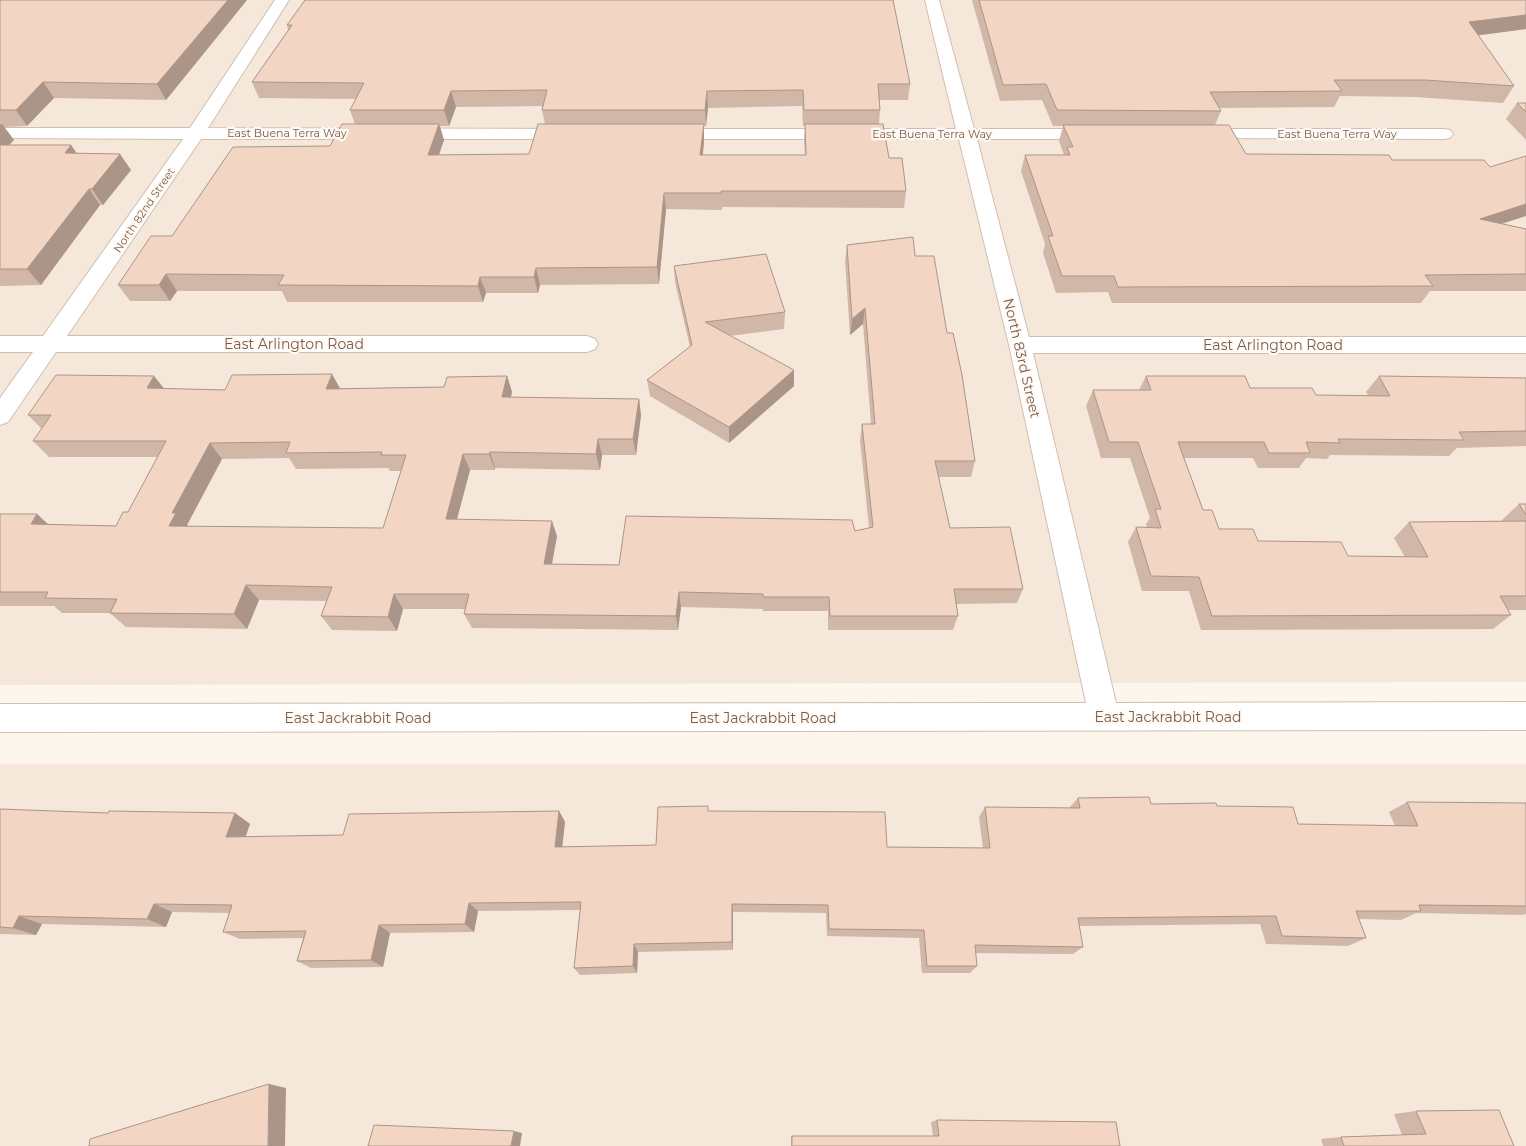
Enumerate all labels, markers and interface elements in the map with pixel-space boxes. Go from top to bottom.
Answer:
street label: East Buena Terra Way [227,126,347,140]
street label: East Buena Terra Way [872,127,992,141]
street label: East Buena Terra Way [1277,127,1397,141]
street label: North 82nd Street [110,164,178,255]
street label: North 83rd Street [999,296,1045,420]
street label: East Arlington Road [224,335,364,353]
street label: East Arlington Road [1203,336,1343,354]
street label: East Jackrabbit Road [1095,708,1241,726]
street label: East Jackrabbit Road [285,709,431,727]
street label: East Jackrabbit Road [690,709,836,727]

